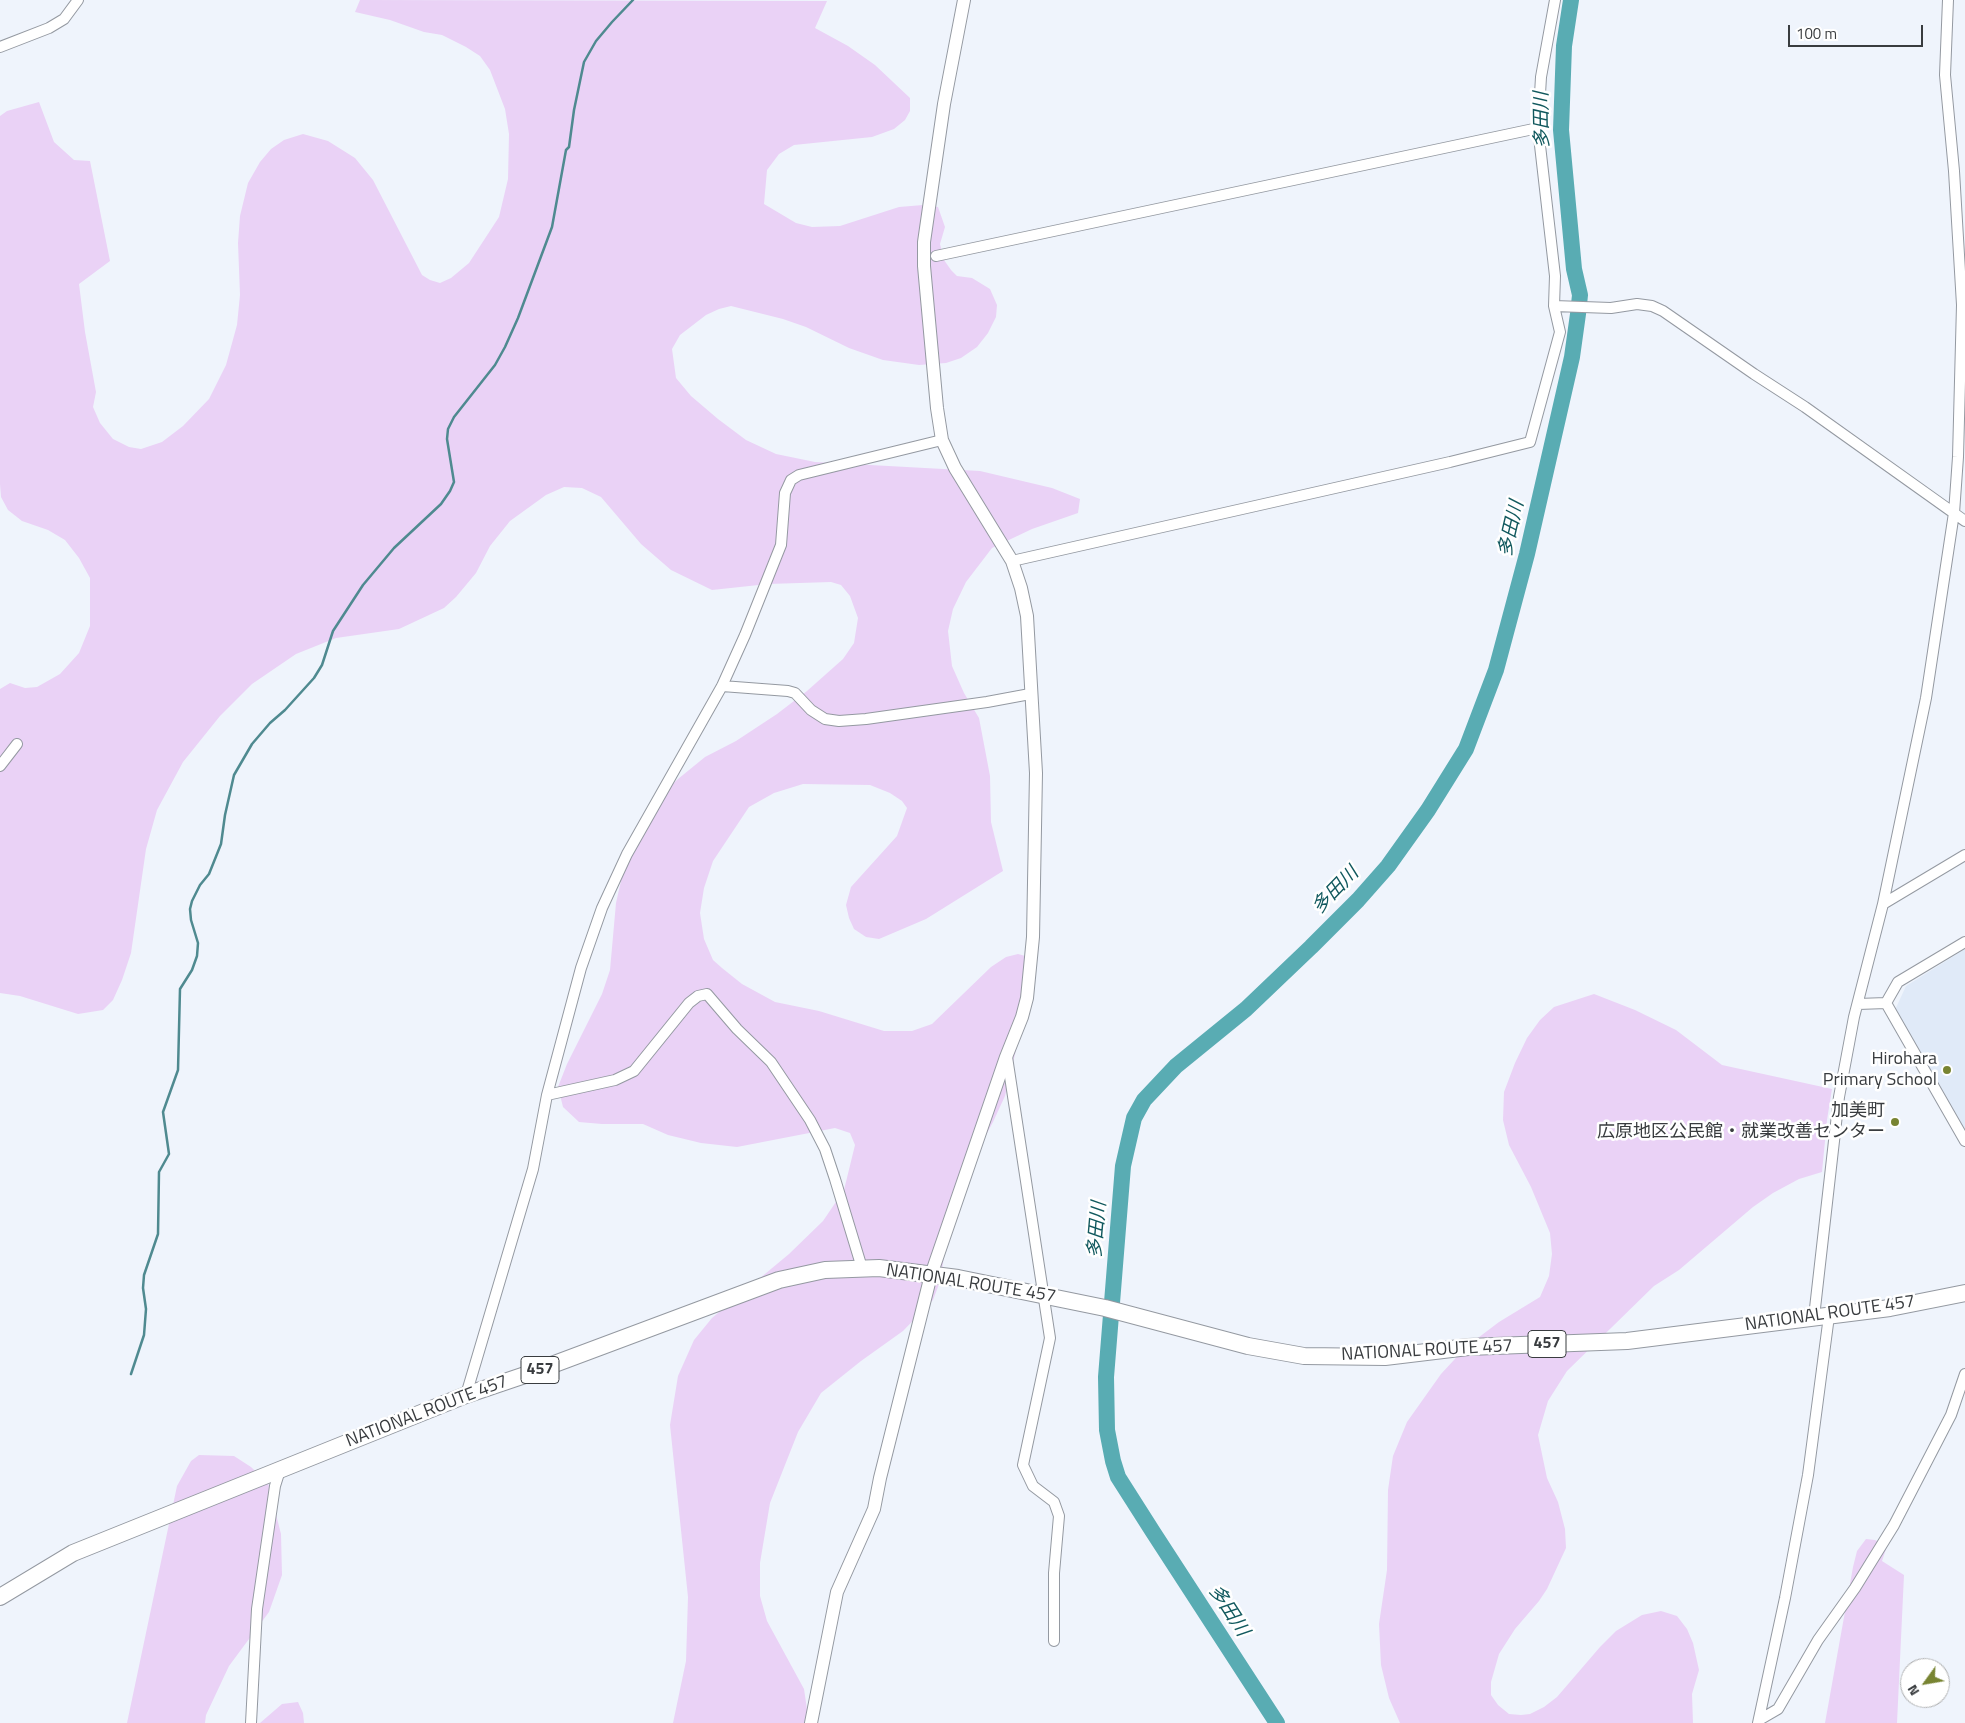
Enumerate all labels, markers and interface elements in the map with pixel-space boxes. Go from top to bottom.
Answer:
scale bar [1790,15,1925,47]
text: 100 m [1796,22,1837,45]
water label: 多田川 [1531,91,1555,149]
water label: 多田川 [1494,499,1530,559]
water label: 多田川 [1308,863,1364,919]
place label: Hirohara Primary School [1823,1049,1937,1092]
marker: Hirohara Primary School [1941,1064,1953,1076]
place label: 加美町 広原地区公民館・就業改善センター [1597,1101,1885,1144]
marker: 加美町 広原地区公民館・就業改善センター [1889,1116,1901,1128]
water label: 多田川 [1084,1201,1112,1259]
street label: NATIONAL ROUTE 457 [885,1260,1057,1308]
street label: NATIONAL ROUTE 457 [1744,1291,1916,1337]
road number: 457 [1528,1330,1566,1358]
street label: NATIONAL ROUTE 457 [1341,1336,1513,1366]
road number: 457 [521,1356,559,1384]
street label: NATIONAL ROUTE 457 [343,1371,511,1453]
water label: 多田川 [1203,1581,1253,1641]
north arrow [1900,1658,1950,1708]
text: N [1901,1681,1924,1700]

